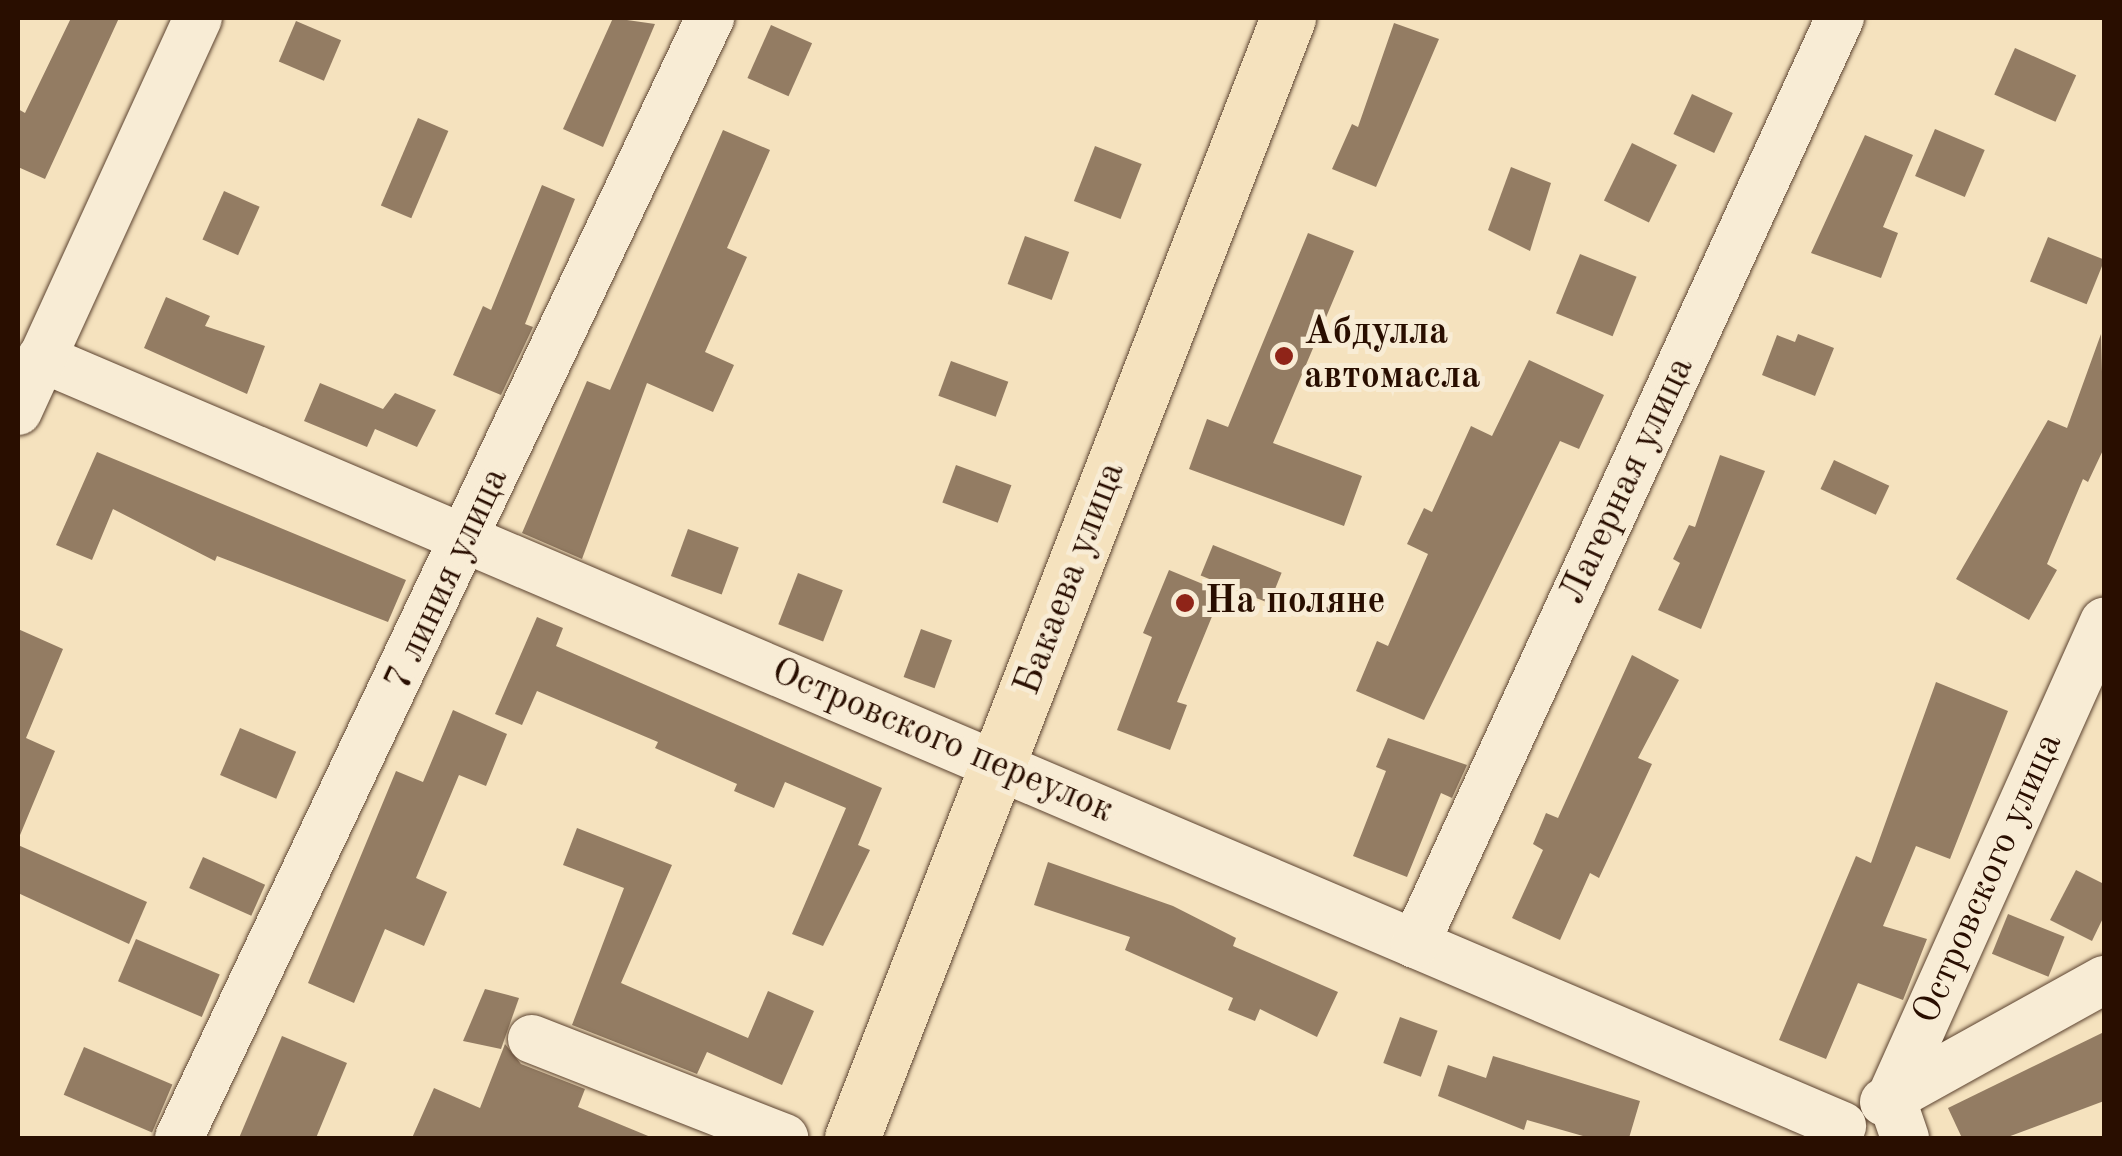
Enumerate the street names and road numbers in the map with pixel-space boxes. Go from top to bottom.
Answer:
street label: Лагерная улица [1551,350,1705,612]
street label: Бакаева улица [1006,456,1136,702]
street label: 7 линия улица [376,461,520,699]
street label: Островского переулок [764,649,1120,835]
street label: Островского улица [1904,726,2074,1032]

